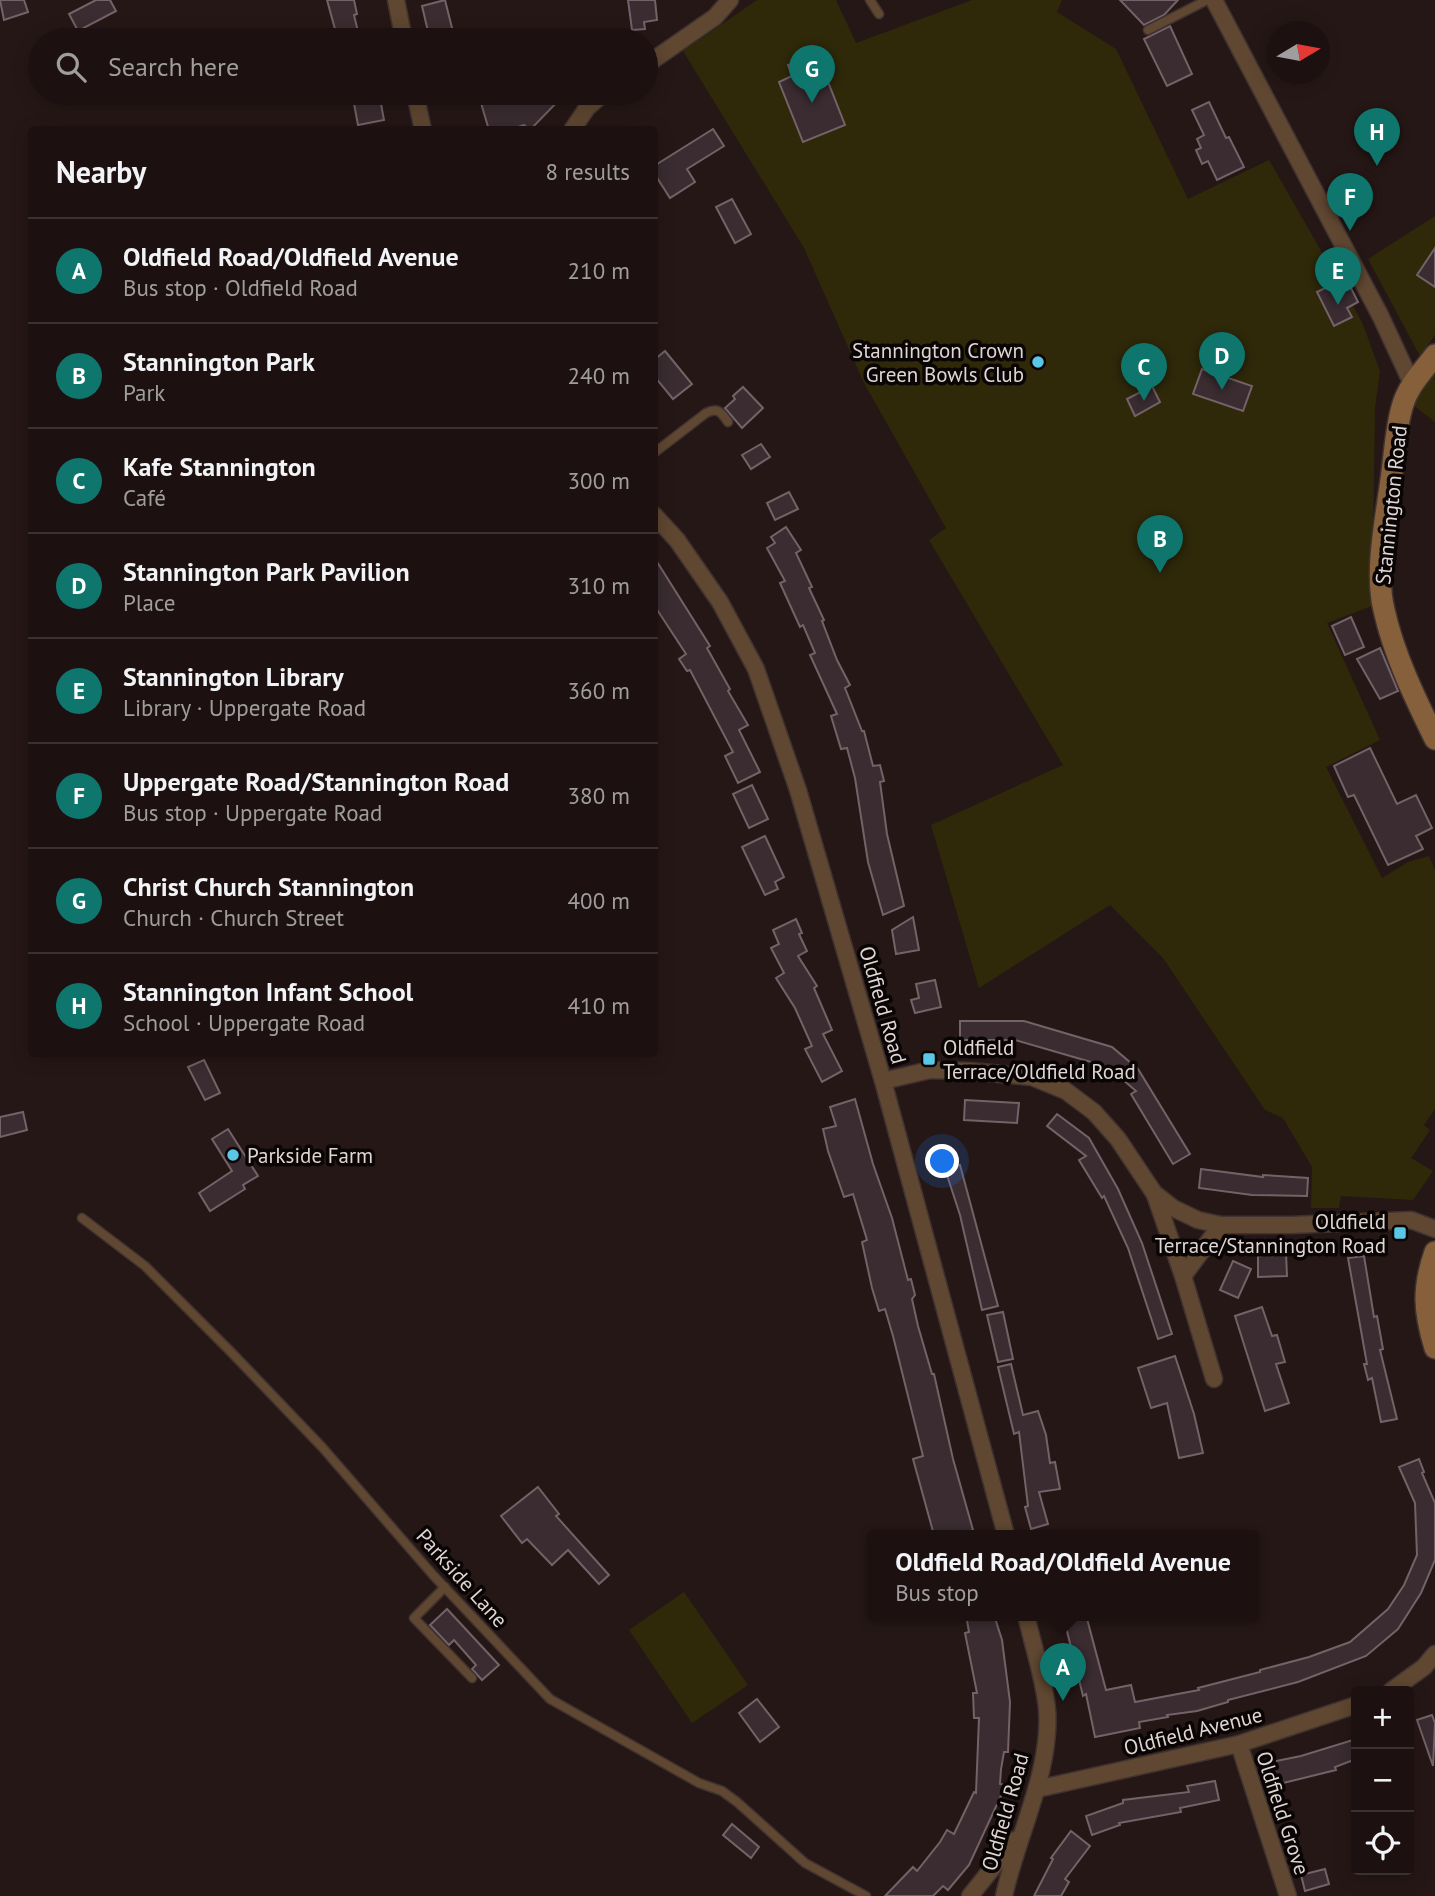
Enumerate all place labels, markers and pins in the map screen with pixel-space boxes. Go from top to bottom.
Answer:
pin: G [789,45,835,103]
pin: H [1354,108,1400,166]
pin: F [1327,173,1373,231]
pin: E [1315,247,1361,305]
pin: D [1199,332,1245,390]
place label: Stannington Crown Green Bowls Club [852,337,1024,388]
pin: C [1121,343,1167,401]
marker: Stannington Crown Green Bowls Club [1030,354,1046,370]
pin: B [1137,515,1183,573]
place label: Oldfield Terrace/Oldfield Road [943,1034,1136,1085]
marker: Oldfield Terrace/Oldfield Road [921,1051,937,1067]
place label: Parkside Farm [247,1142,373,1169]
marker: Parkside Farm [225,1147,241,1163]
place label: Oldfield Terrace/Stannington Road [1155,1208,1386,1259]
marker: Oldfield Terrace/Stannington Road [1392,1225,1408,1241]
pin: A [1040,1643,1086,1701]

